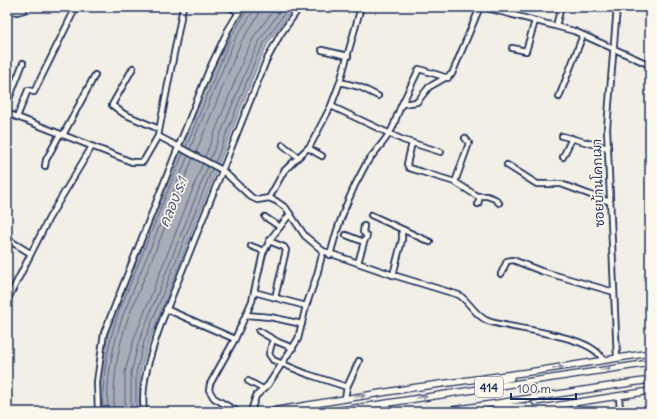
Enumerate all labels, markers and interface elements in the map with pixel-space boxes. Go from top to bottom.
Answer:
street label: ซอยบ้านโคกเมา [587,139,608,227]
water label: คลอง ร.1 [155,173,192,230]
one-way arrow [552,364,564,370]
one-way arrow [600,366,612,372]
scale bar [511,375,576,401]
road number: 414 [475,377,503,397]
text: 100 m [517,381,551,396]
one-way arrow [354,392,366,398]
one-way arrow [416,394,428,400]

